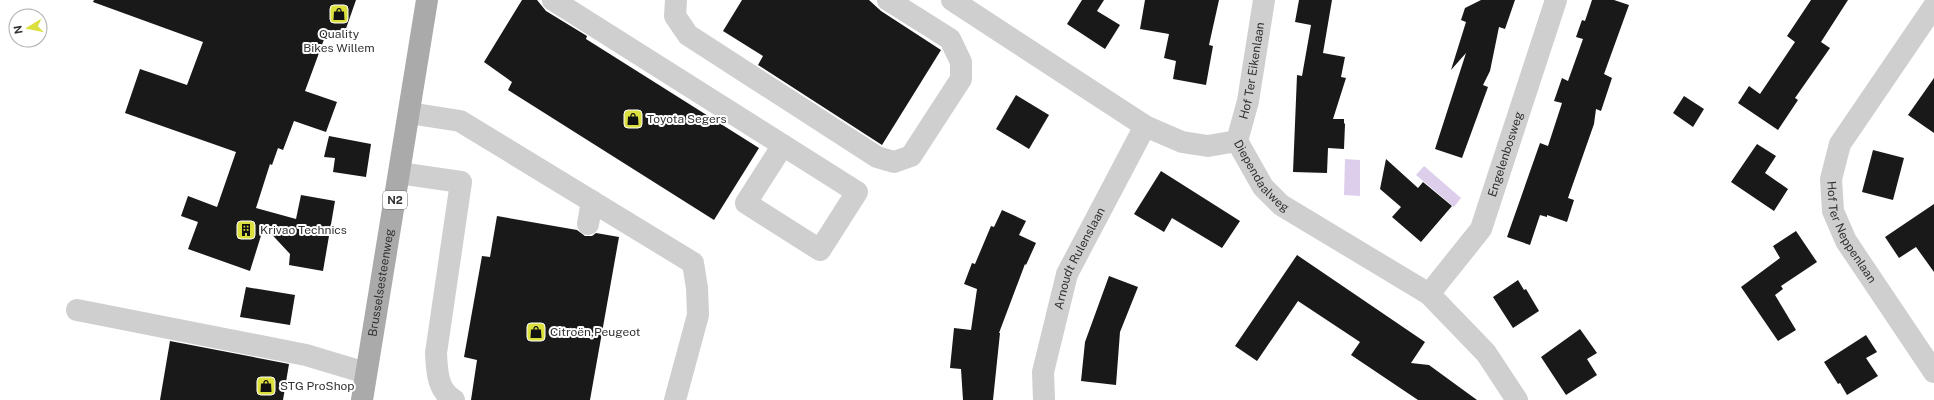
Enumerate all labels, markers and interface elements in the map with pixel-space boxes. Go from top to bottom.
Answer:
shop icon: Quality Bikes Willem [328,3,350,25]
north arrow [8,8,48,48]
street label: Hof Ter Eikenlaan [1236,21,1267,121]
text: N [11,24,25,35]
place label: Quality Bikes Willem [303,27,375,55]
shop icon: Toyota Segers [622,108,644,130]
street label: Engelenbosweg [1485,110,1526,199]
place label: Toyota Segers [647,112,727,126]
street label: Diependaalweg [1231,137,1291,215]
street label: Hof Ter Neppenlaan [1824,181,1879,286]
road number: N2 [383,191,407,209]
street label: Arnoudt Rulenslaan [1052,205,1108,311]
building icon: Krivao Technics [235,219,257,241]
place label: Krivao Technics [260,223,347,237]
street label: Brusselsesteenweg [365,227,397,338]
shop icon: Citroën,Peugeot [525,321,547,343]
place label: Citroën,Peugeot [550,325,641,339]
shop icon: STG ProShop [255,375,277,397]
place label: STG ProShop [280,379,355,393]

